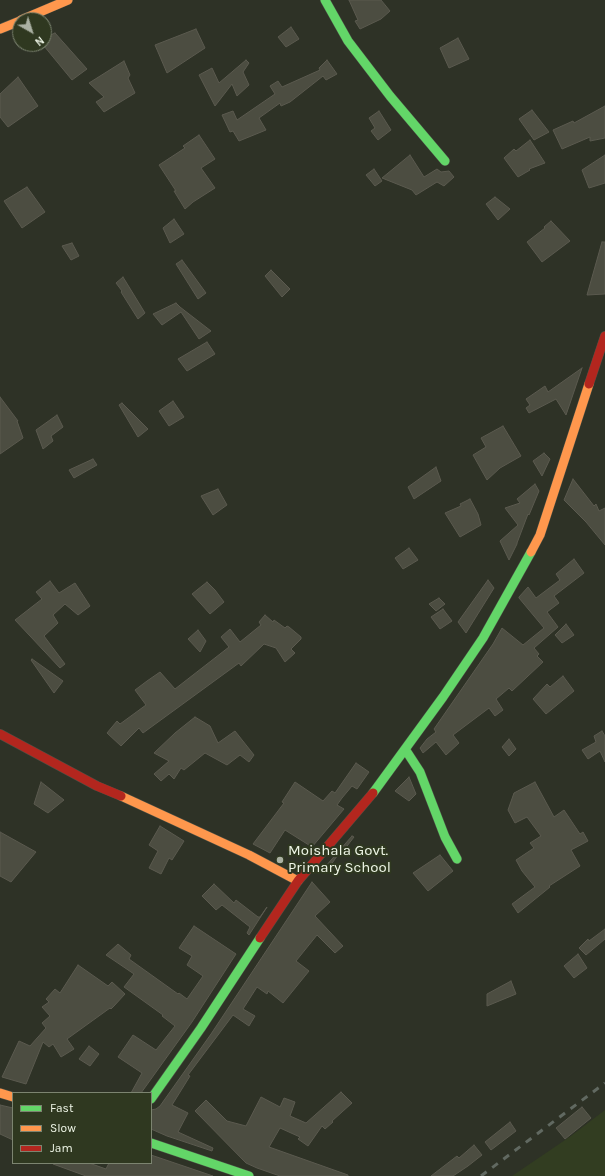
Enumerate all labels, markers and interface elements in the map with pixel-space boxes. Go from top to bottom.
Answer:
north arrow [12,12,52,52]
text: N [32,33,46,48]
place label: Moishala Govt. Primary School [288,842,391,877]
marker: Moishala Govt. Primary School [275,855,285,865]
legend [12,1092,152,1164]
text: Fast [50,1101,73,1115]
text: Slow [50,1121,76,1135]
text: Jam [50,1141,73,1155]

